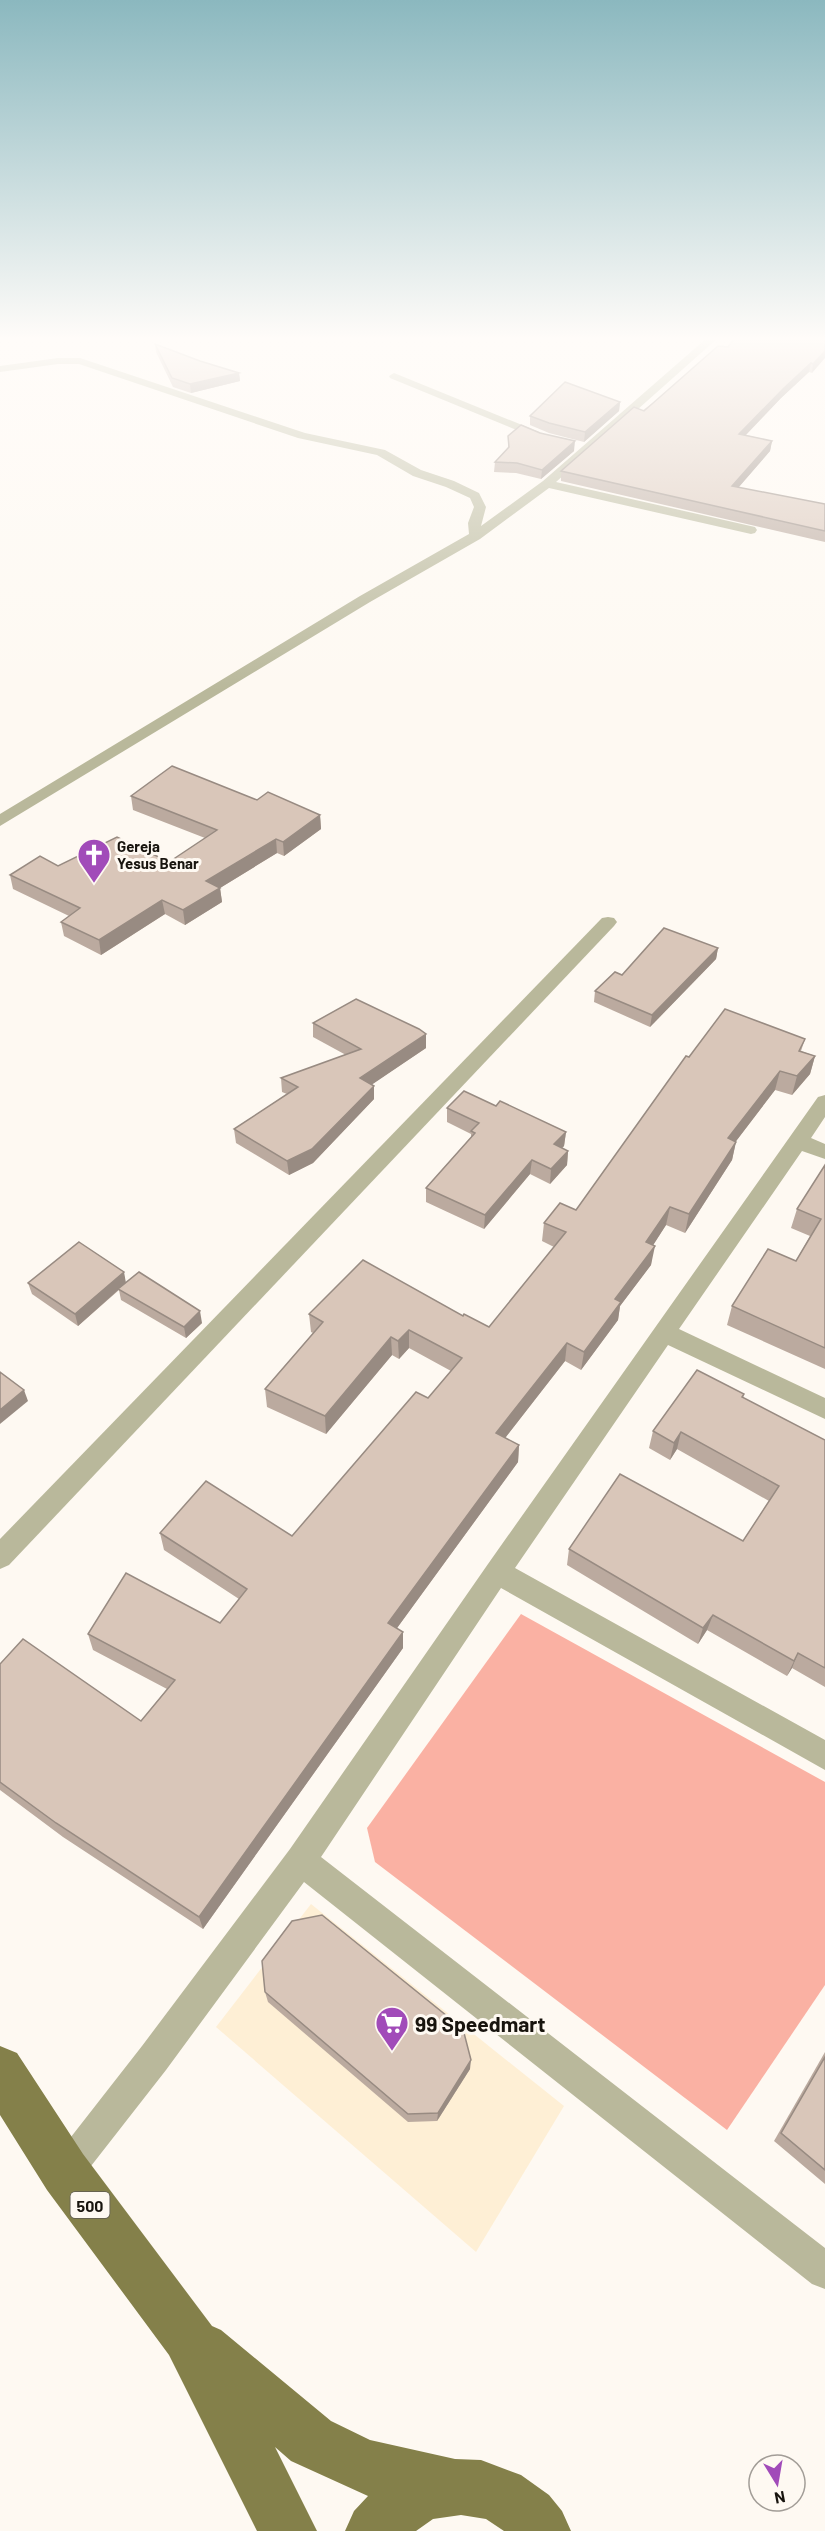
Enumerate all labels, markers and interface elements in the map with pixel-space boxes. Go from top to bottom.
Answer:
church icon: Gereja Yesus Benar [76,837,112,884]
place label: Gereja Yesus Benar [117,837,199,872]
supermarket icon: 99 Speedmart [374,2005,410,2052]
place label: 99 Speedmart [415,2011,545,2036]
road number: 500 [70,2192,110,2218]
north arrow [747,2453,807,2513]
text: N [773,2488,787,2509]

